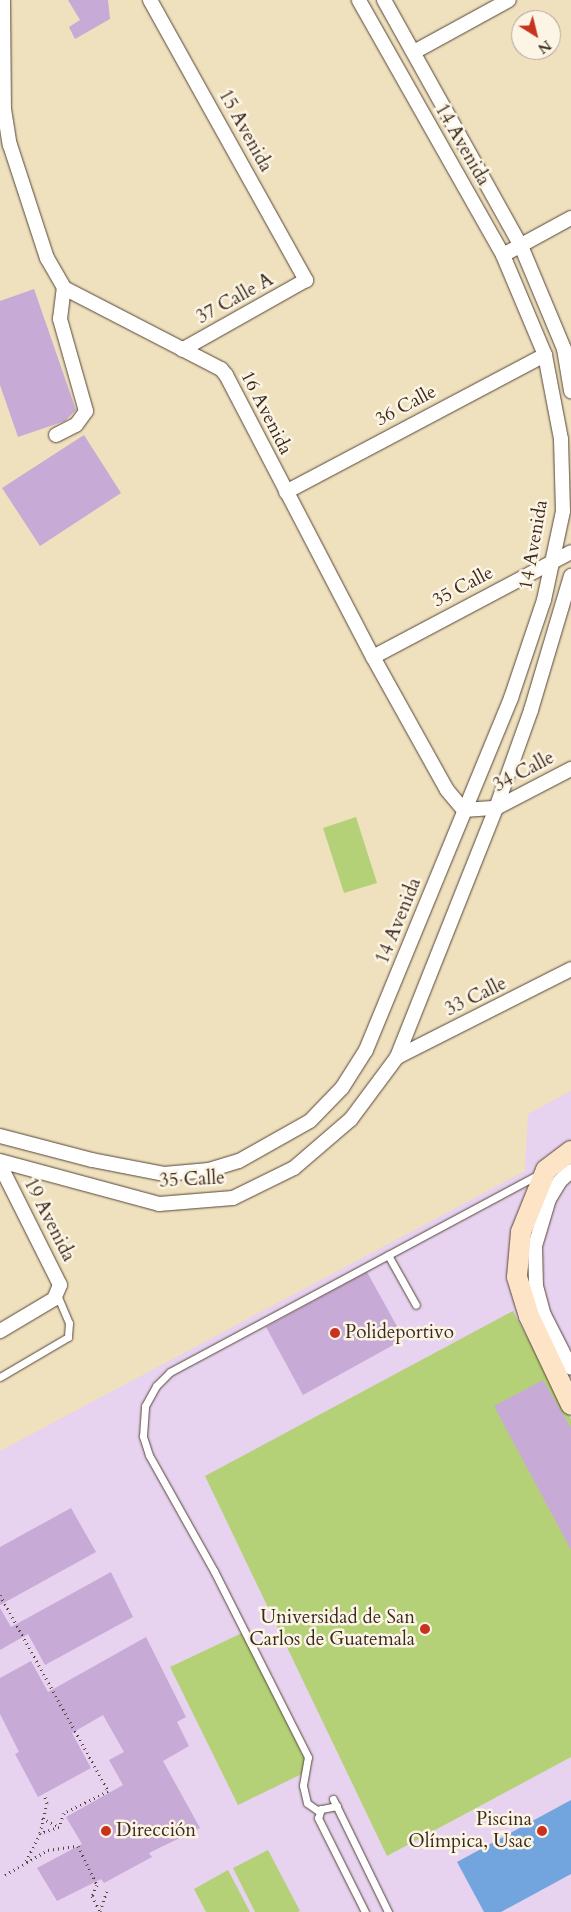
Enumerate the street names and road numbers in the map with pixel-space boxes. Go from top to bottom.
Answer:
street label: 15 Avenida [213,86,277,176]
street label: 14 Avenida [429,100,495,190]
street label: 37 Calle A [193,269,277,329]
street label: 16 Avenida [235,367,297,459]
street label: 36 Calle [372,381,440,431]
street label: 14 Avenida [515,498,553,592]
street label: 35 Calle [429,562,497,612]
street label: 34 Calle [490,747,558,797]
street label: 14 Avenida [371,875,427,967]
street label: 33 Calle [442,972,510,1022]
street label: 35 Calle [159,1167,225,1193]
street label: 19 Avenida [18,1174,80,1266]

